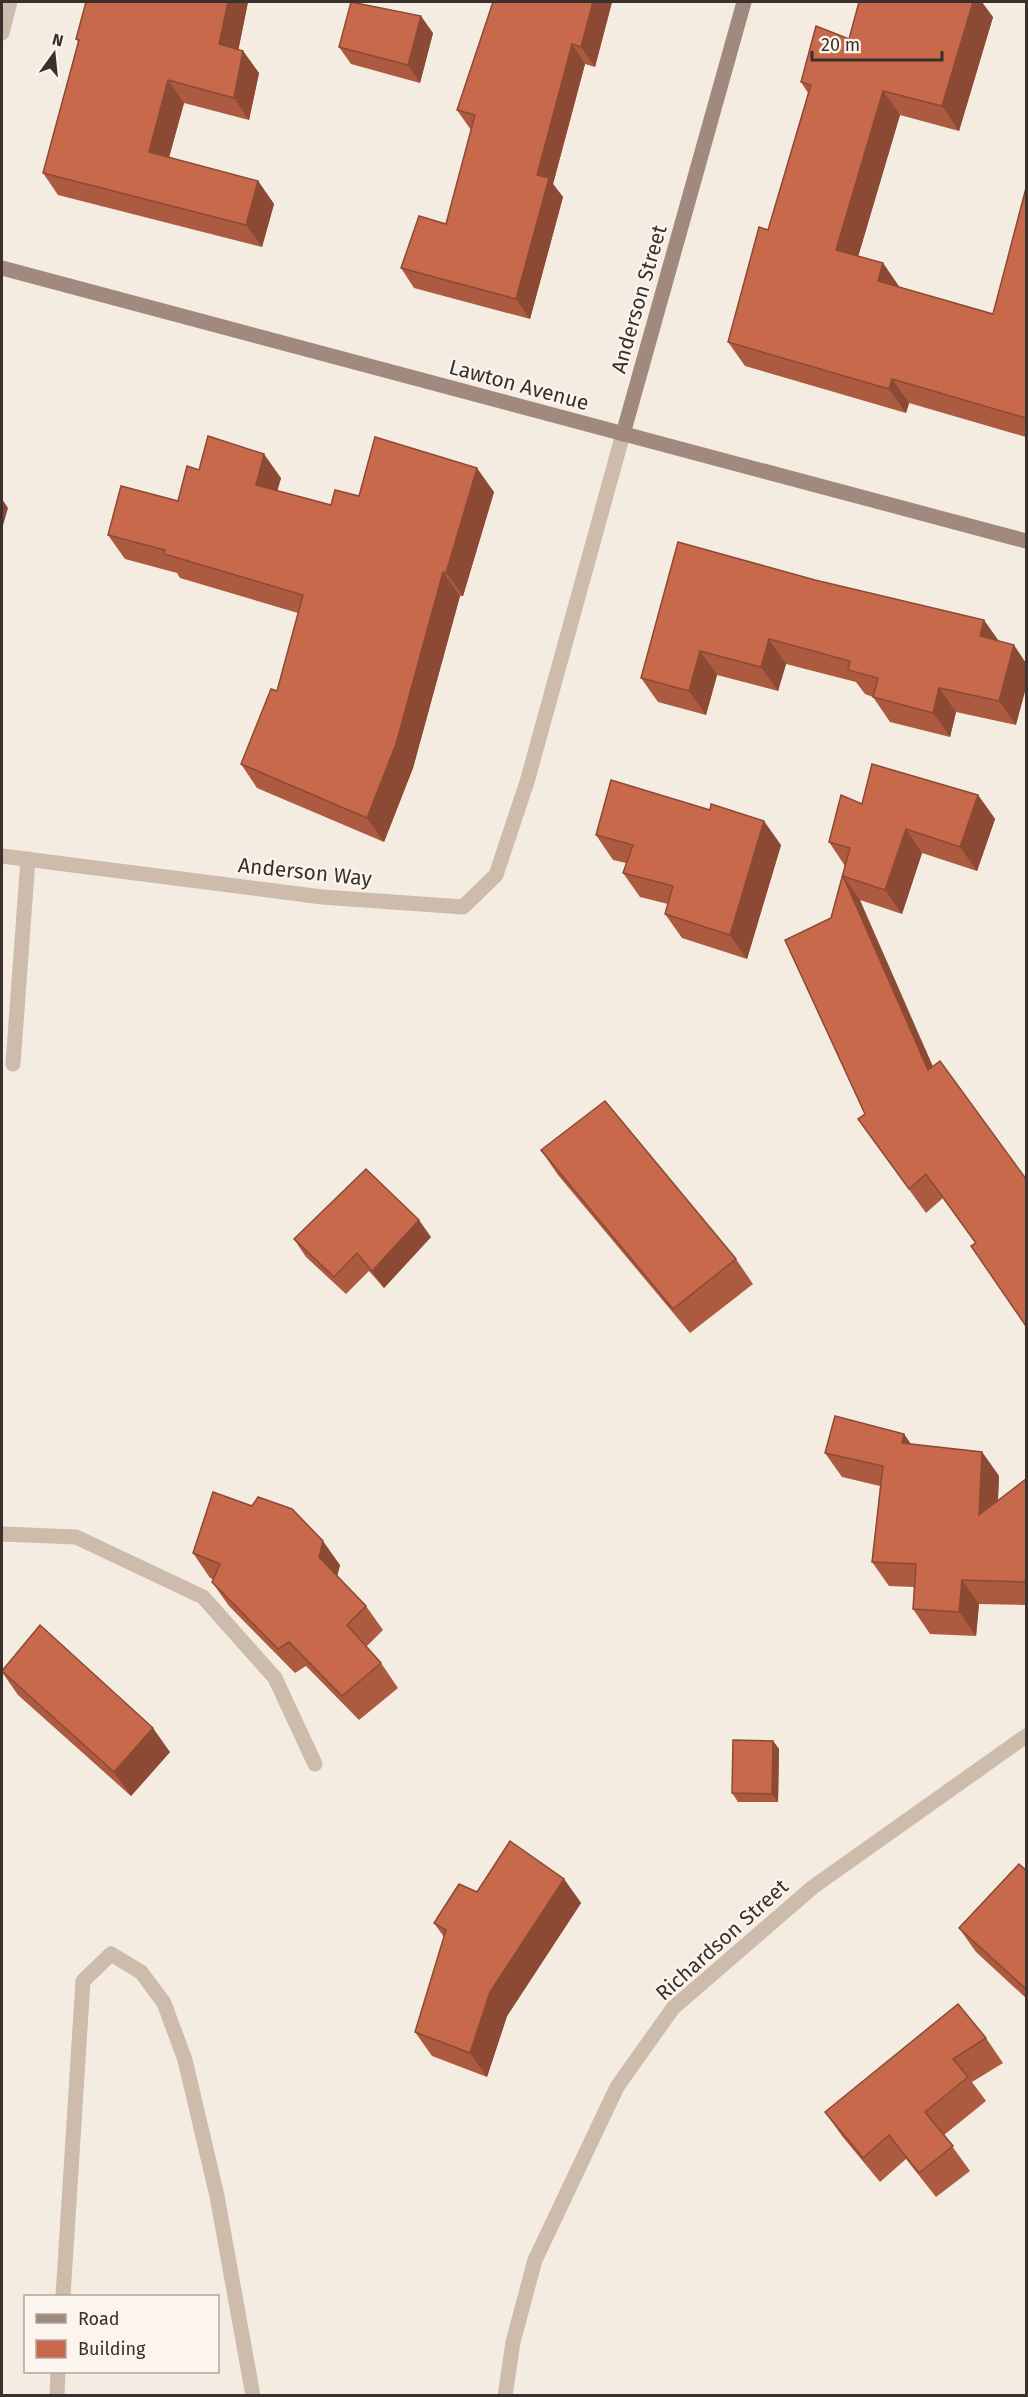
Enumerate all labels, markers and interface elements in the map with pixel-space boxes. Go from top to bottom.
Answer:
north arrow [24,24,84,84]
scale bar [812,24,942,62]
text: N [50,29,65,51]
text: 20 m [821,34,860,56]
street label: Anderson Street [605,221,673,376]
street label: Lawton Avenue [446,354,592,416]
street label: Anderson Way [237,852,374,892]
street label: Richardson Street [650,1873,794,2006]
legend [24,2295,219,2373]
text: Road [78,2308,120,2330]
text: Building [78,2338,146,2360]

